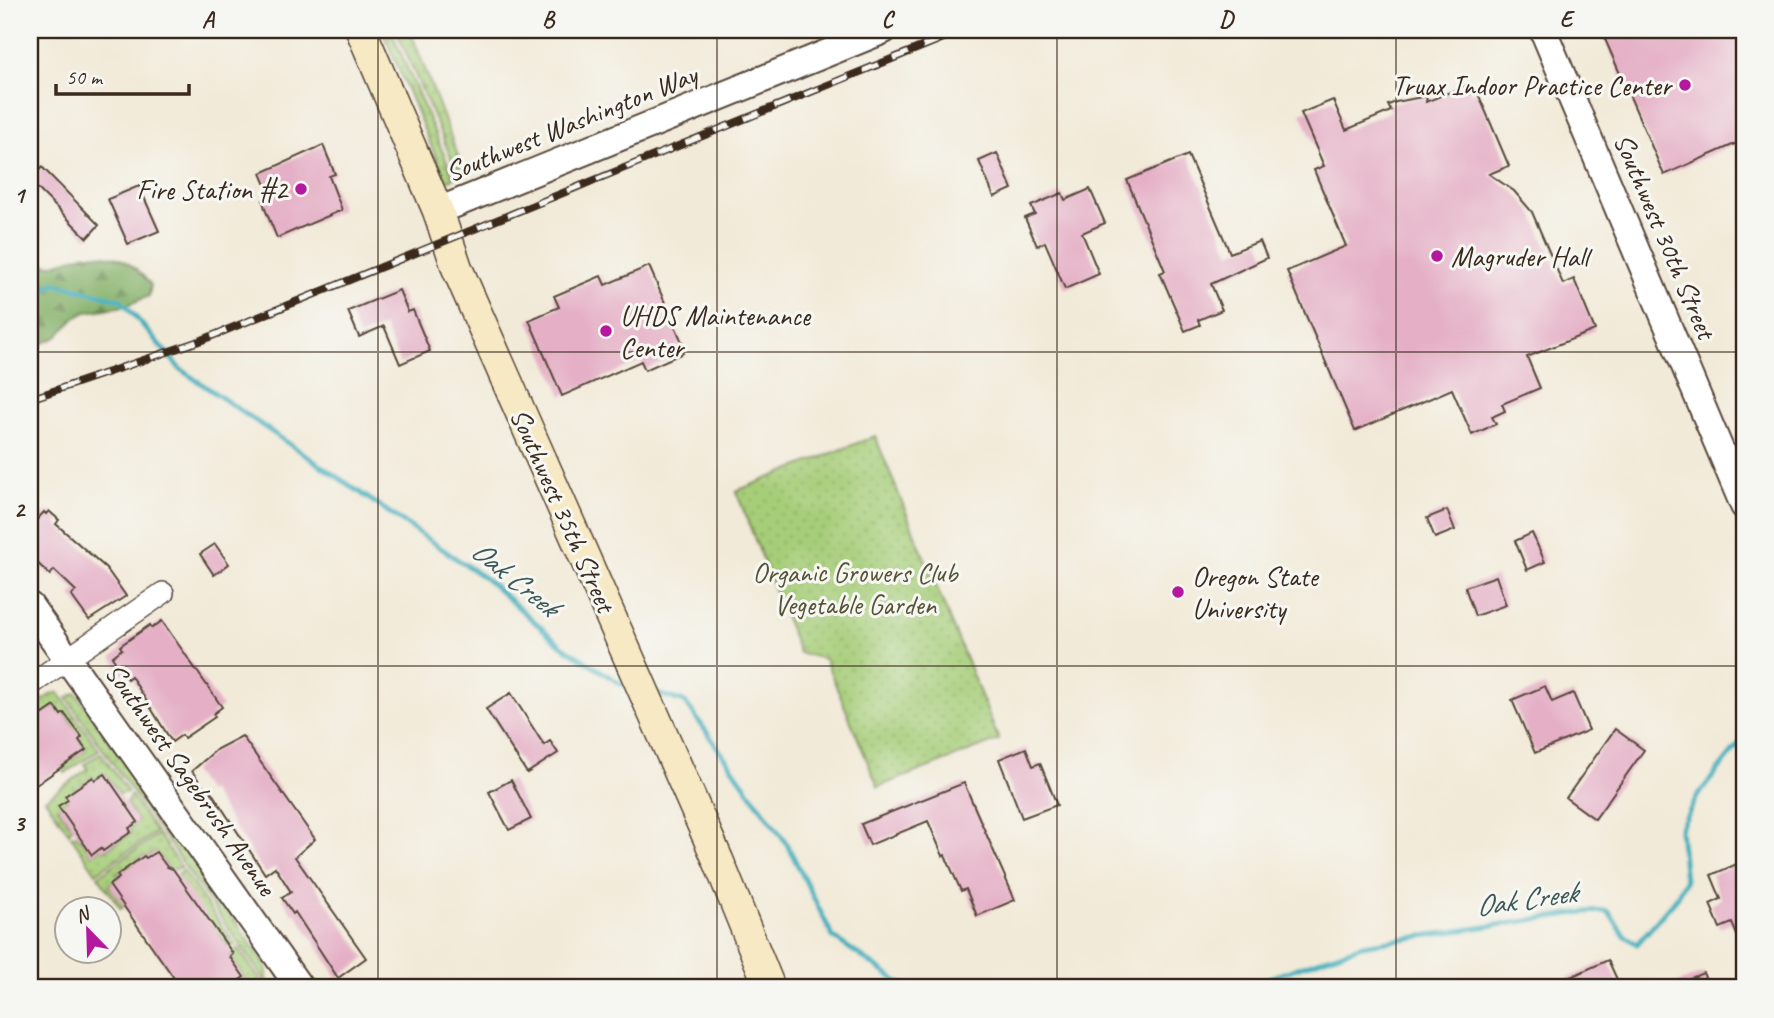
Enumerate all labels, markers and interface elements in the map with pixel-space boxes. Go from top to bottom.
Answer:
text: A [202,5,216,34]
text: B [542,5,556,34]
text: C [882,5,896,34]
text: D [1219,5,1235,34]
text: E [1560,5,1576,34]
scale bar [56,52,189,96]
street label: Southwest Washington Way [440,56,704,189]
text: 50 m [66,64,104,90]
place label: Truax Indoor Practice Center [1393,68,1673,103]
marker: Truax Indoor Practice Center [1677,77,1693,93]
street label: Southwest 30th Street [1606,128,1725,346]
place label: Fire Station #2 [136,172,289,207]
text: 1 [14,181,27,210]
marker: Fire Station #2 [293,181,309,197]
place label: Magruder Hall [1451,239,1593,274]
marker: Magruder Hall [1429,248,1445,264]
place label: UHDS Maintenance Center [620,298,812,365]
marker: UHDS Maintenance Center [598,323,614,339]
street label: Southwest 35th Street [502,403,625,620]
text: 2 [14,495,27,524]
water label: Oak Creek [464,531,571,629]
park label: Organic Growers Club Vegetable Garden [753,555,959,622]
place label: Oregon State University [1192,559,1319,626]
marker: Oregon State University [1170,584,1186,600]
street label: Southwest Sagebrush Avenue [98,656,286,904]
text: 3 [14,809,27,838]
water label: Oak Creek [1473,872,1585,925]
north arrow [52,895,122,965]
text: N [72,901,95,929]

